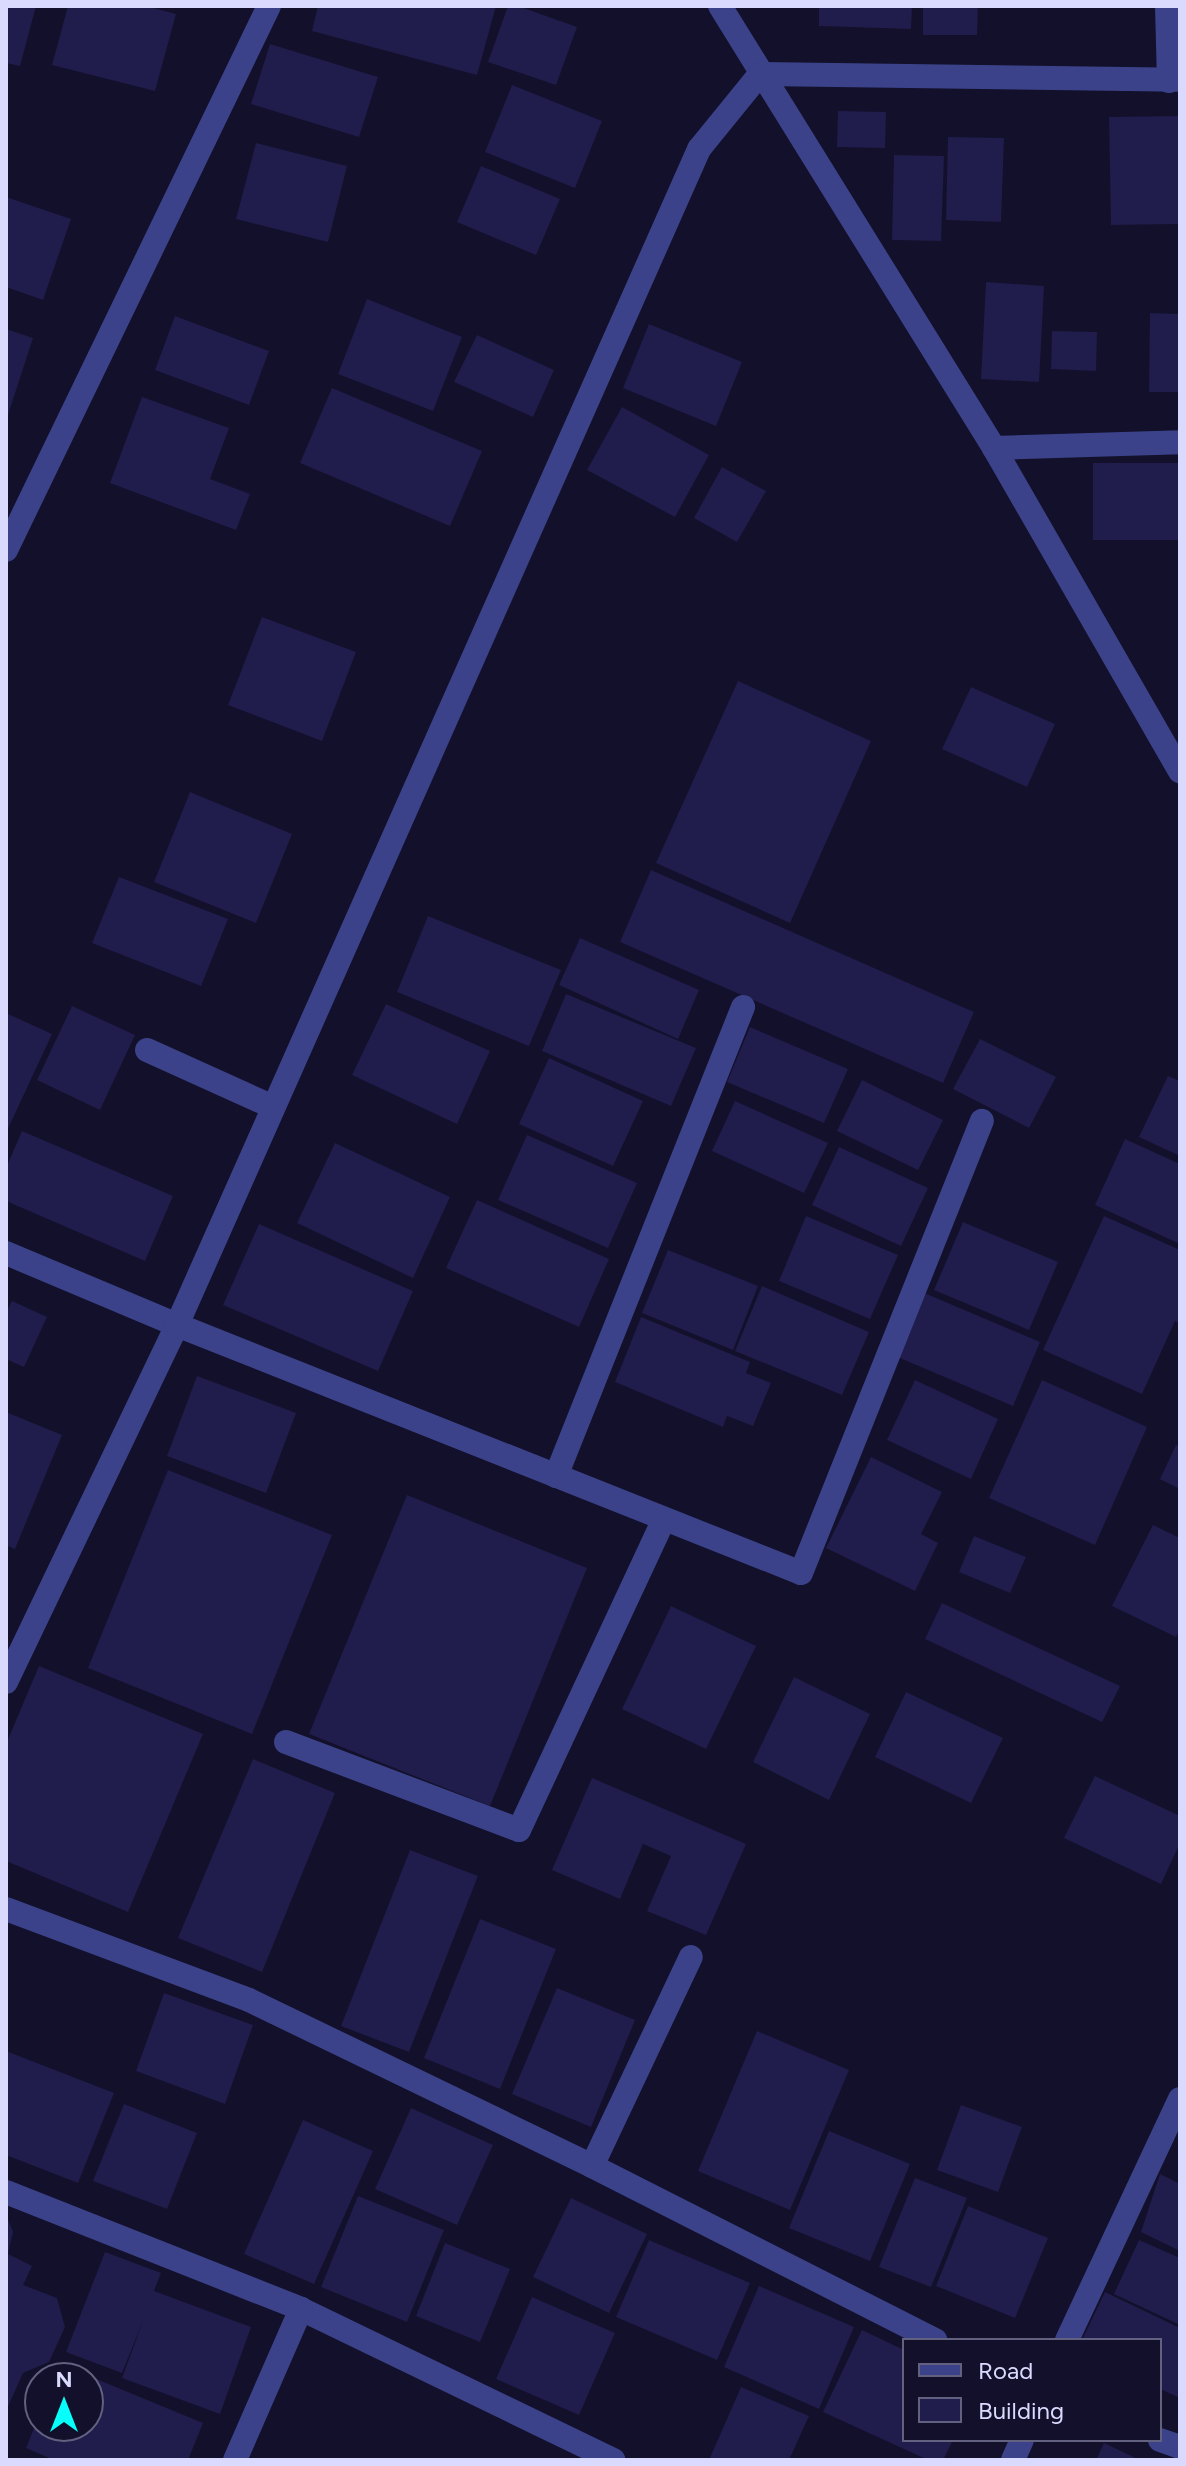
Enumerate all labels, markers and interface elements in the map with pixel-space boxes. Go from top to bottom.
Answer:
legend [902,2338,1162,2442]
text: Road [978,2356,1033,2385]
north arrow [24,2362,104,2442]
text: N [55,2366,73,2393]
text: Building [978,2396,1064,2425]

